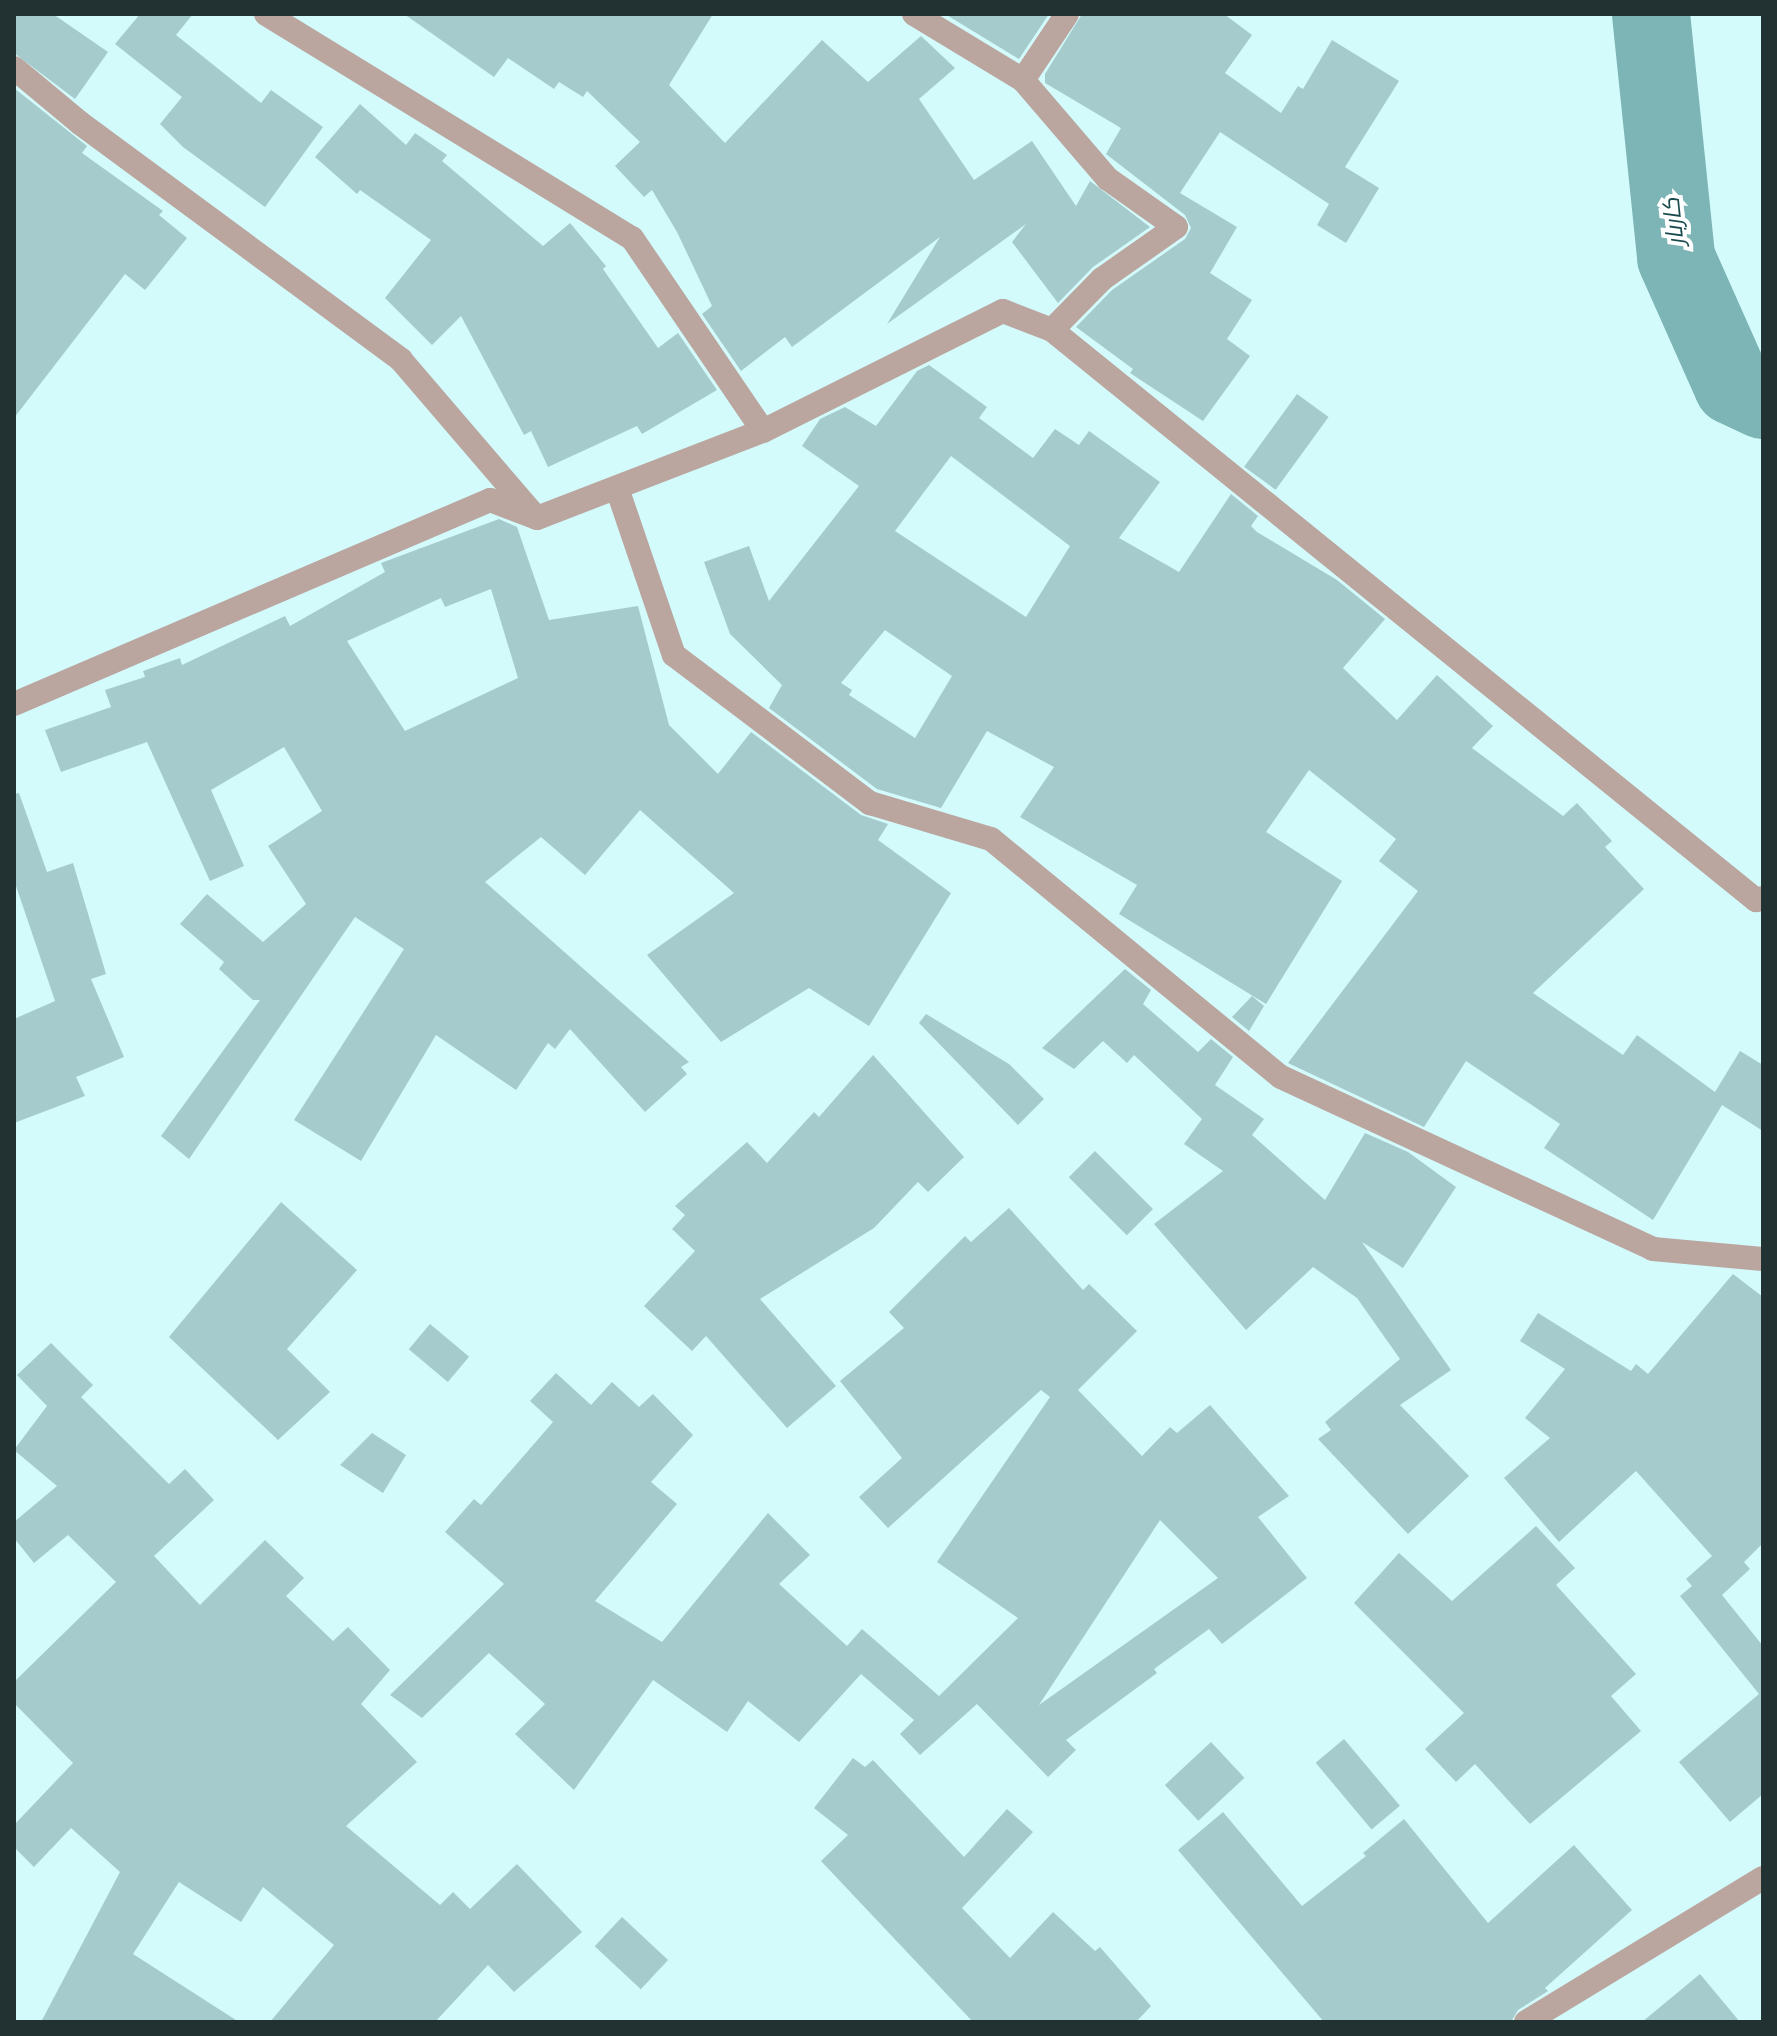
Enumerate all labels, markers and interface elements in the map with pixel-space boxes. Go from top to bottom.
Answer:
water label: کاربار [1656,197,1690,247]

